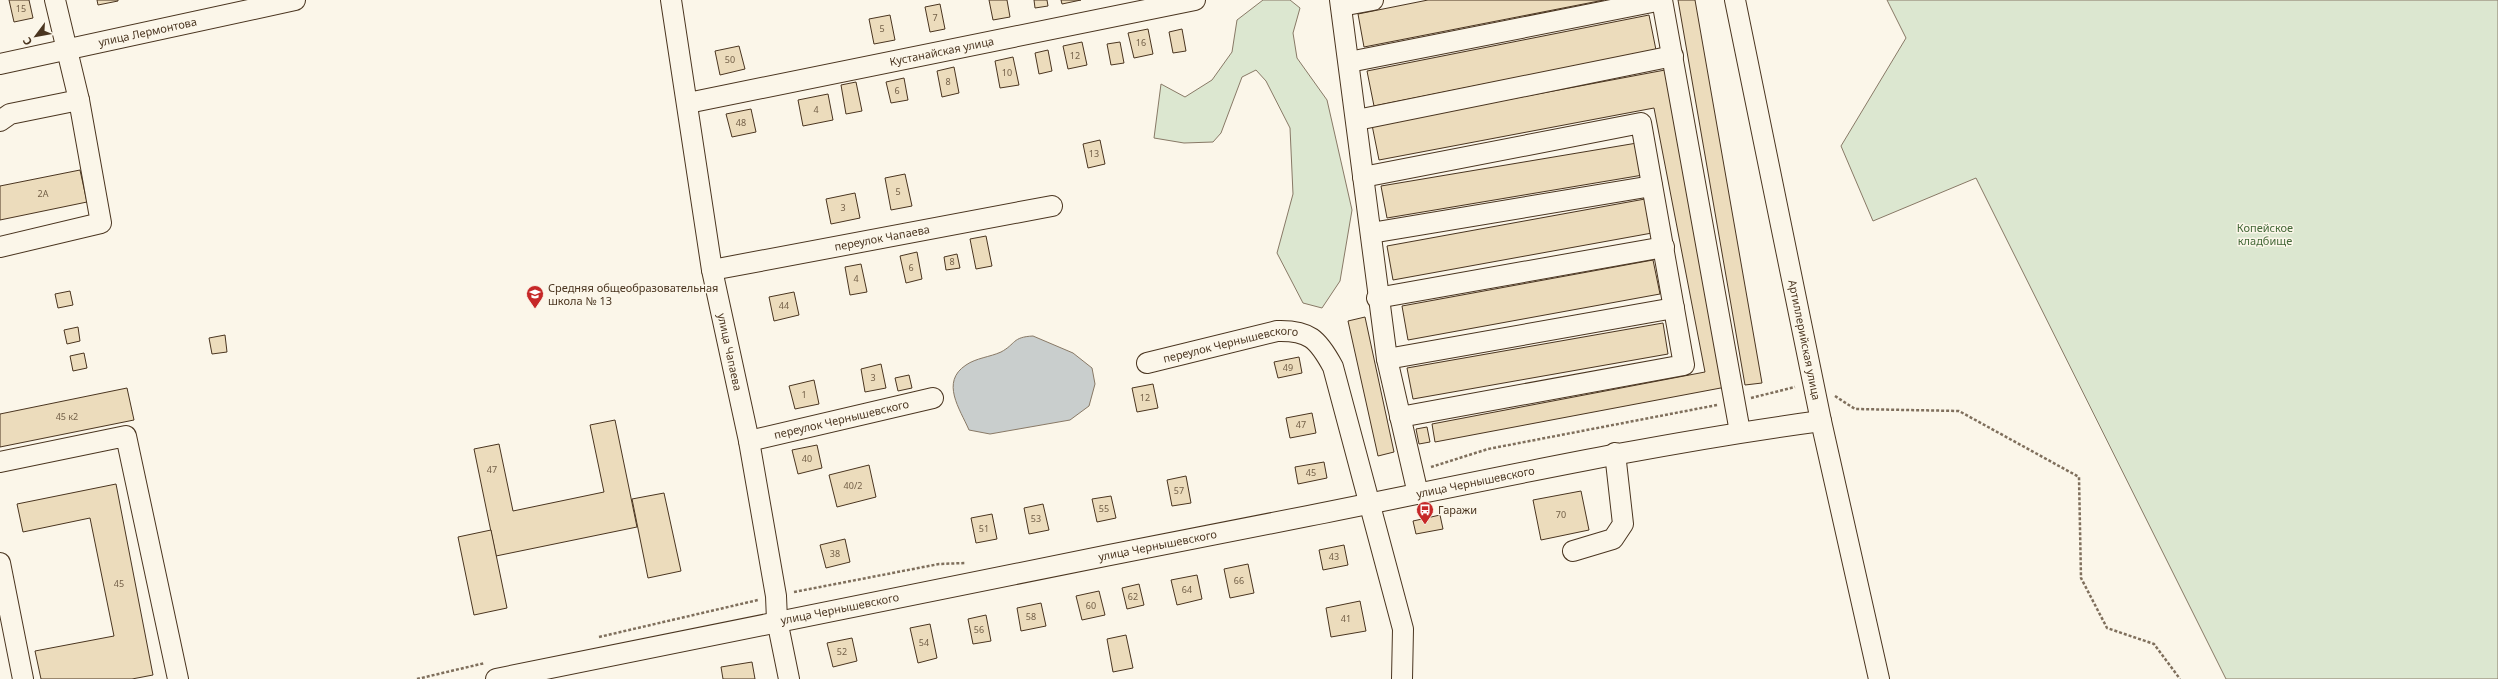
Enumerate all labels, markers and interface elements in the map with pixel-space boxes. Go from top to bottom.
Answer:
house number: 15 [16,2,26,15]
house number: 7 [932,11,938,24]
street label: улица Лермонтова [97,14,198,49]
north arrow [16,16,56,56]
house number: 5 [879,22,885,35]
street label: Кустанайская улица [888,33,995,69]
text: С [19,35,35,49]
house number: 16 [1136,36,1146,49]
house number: 12 [1070,49,1080,62]
house number: 50 [725,53,735,66]
house number: 10 [1002,66,1012,79]
house number: 8 [945,75,951,88]
house number: 6 [894,84,900,97]
house number: 4 [813,103,819,116]
house number: 48 [736,116,746,129]
house number: 13 [1089,147,1099,160]
house number: 5 [895,185,901,198]
house number: 2А [38,187,49,200]
house number: 3 [840,201,846,214]
park label: Копейское кладбище [2237,220,2293,248]
street label: переулок Чапаева [833,221,931,254]
house number: 8 [949,255,955,268]
house number: 6 [908,261,914,274]
house number: 4 [853,272,859,285]
street label: Артиллерийская улица [1785,278,1825,401]
place label: Средняя общеобразовательная школа № 13 [548,280,718,308]
school or university icon: Средняя общеобразовательная школа № 13 [525,284,545,309]
house number: 44 [779,299,789,312]
street label: улица Чапаева [715,312,746,392]
street label: переулок Чернышевского [1161,323,1300,366]
house number: 49 [1283,361,1293,374]
house number: 3 [870,371,876,384]
house number: 1 [801,388,807,401]
house number: 12 [1140,391,1150,404]
street label: переулок Чернышевского [772,396,910,442]
house number: 45 к2 [56,410,78,423]
house number: 47 [1296,418,1306,431]
house number: 40 [802,452,812,465]
street label: улица Чернышевского [1415,462,1536,501]
house number: 47 [487,463,497,476]
house number: 45 [1306,466,1316,479]
house number: 40/2 [844,479,862,492]
house number: 57 [1174,484,1184,497]
bus stop icon: Гаражи [1415,500,1435,525]
house number: 55 [1099,502,1109,515]
place label: Гаражи [1438,502,1477,517]
house number: 70 [1556,508,1566,521]
house number: 53 [1031,512,1041,525]
house number: 51 [979,522,989,535]
street label: улица Чернышевского [1097,526,1218,564]
house number: 38 [830,547,840,560]
house number: 43 [1329,550,1339,563]
house number: 66 [1234,574,1244,587]
house number: 45 [114,577,124,590]
house number: 64 [1182,583,1192,596]
street label: улица Чернышевского [779,589,900,628]
house number: 62 [1128,590,1138,603]
house number: 60 [1086,599,1096,612]
house number: 58 [1026,610,1036,623]
house number: 41 [1341,612,1351,625]
house number: 56 [974,623,984,636]
house number: 54 [919,636,929,649]
house number: 52 [837,645,847,658]

